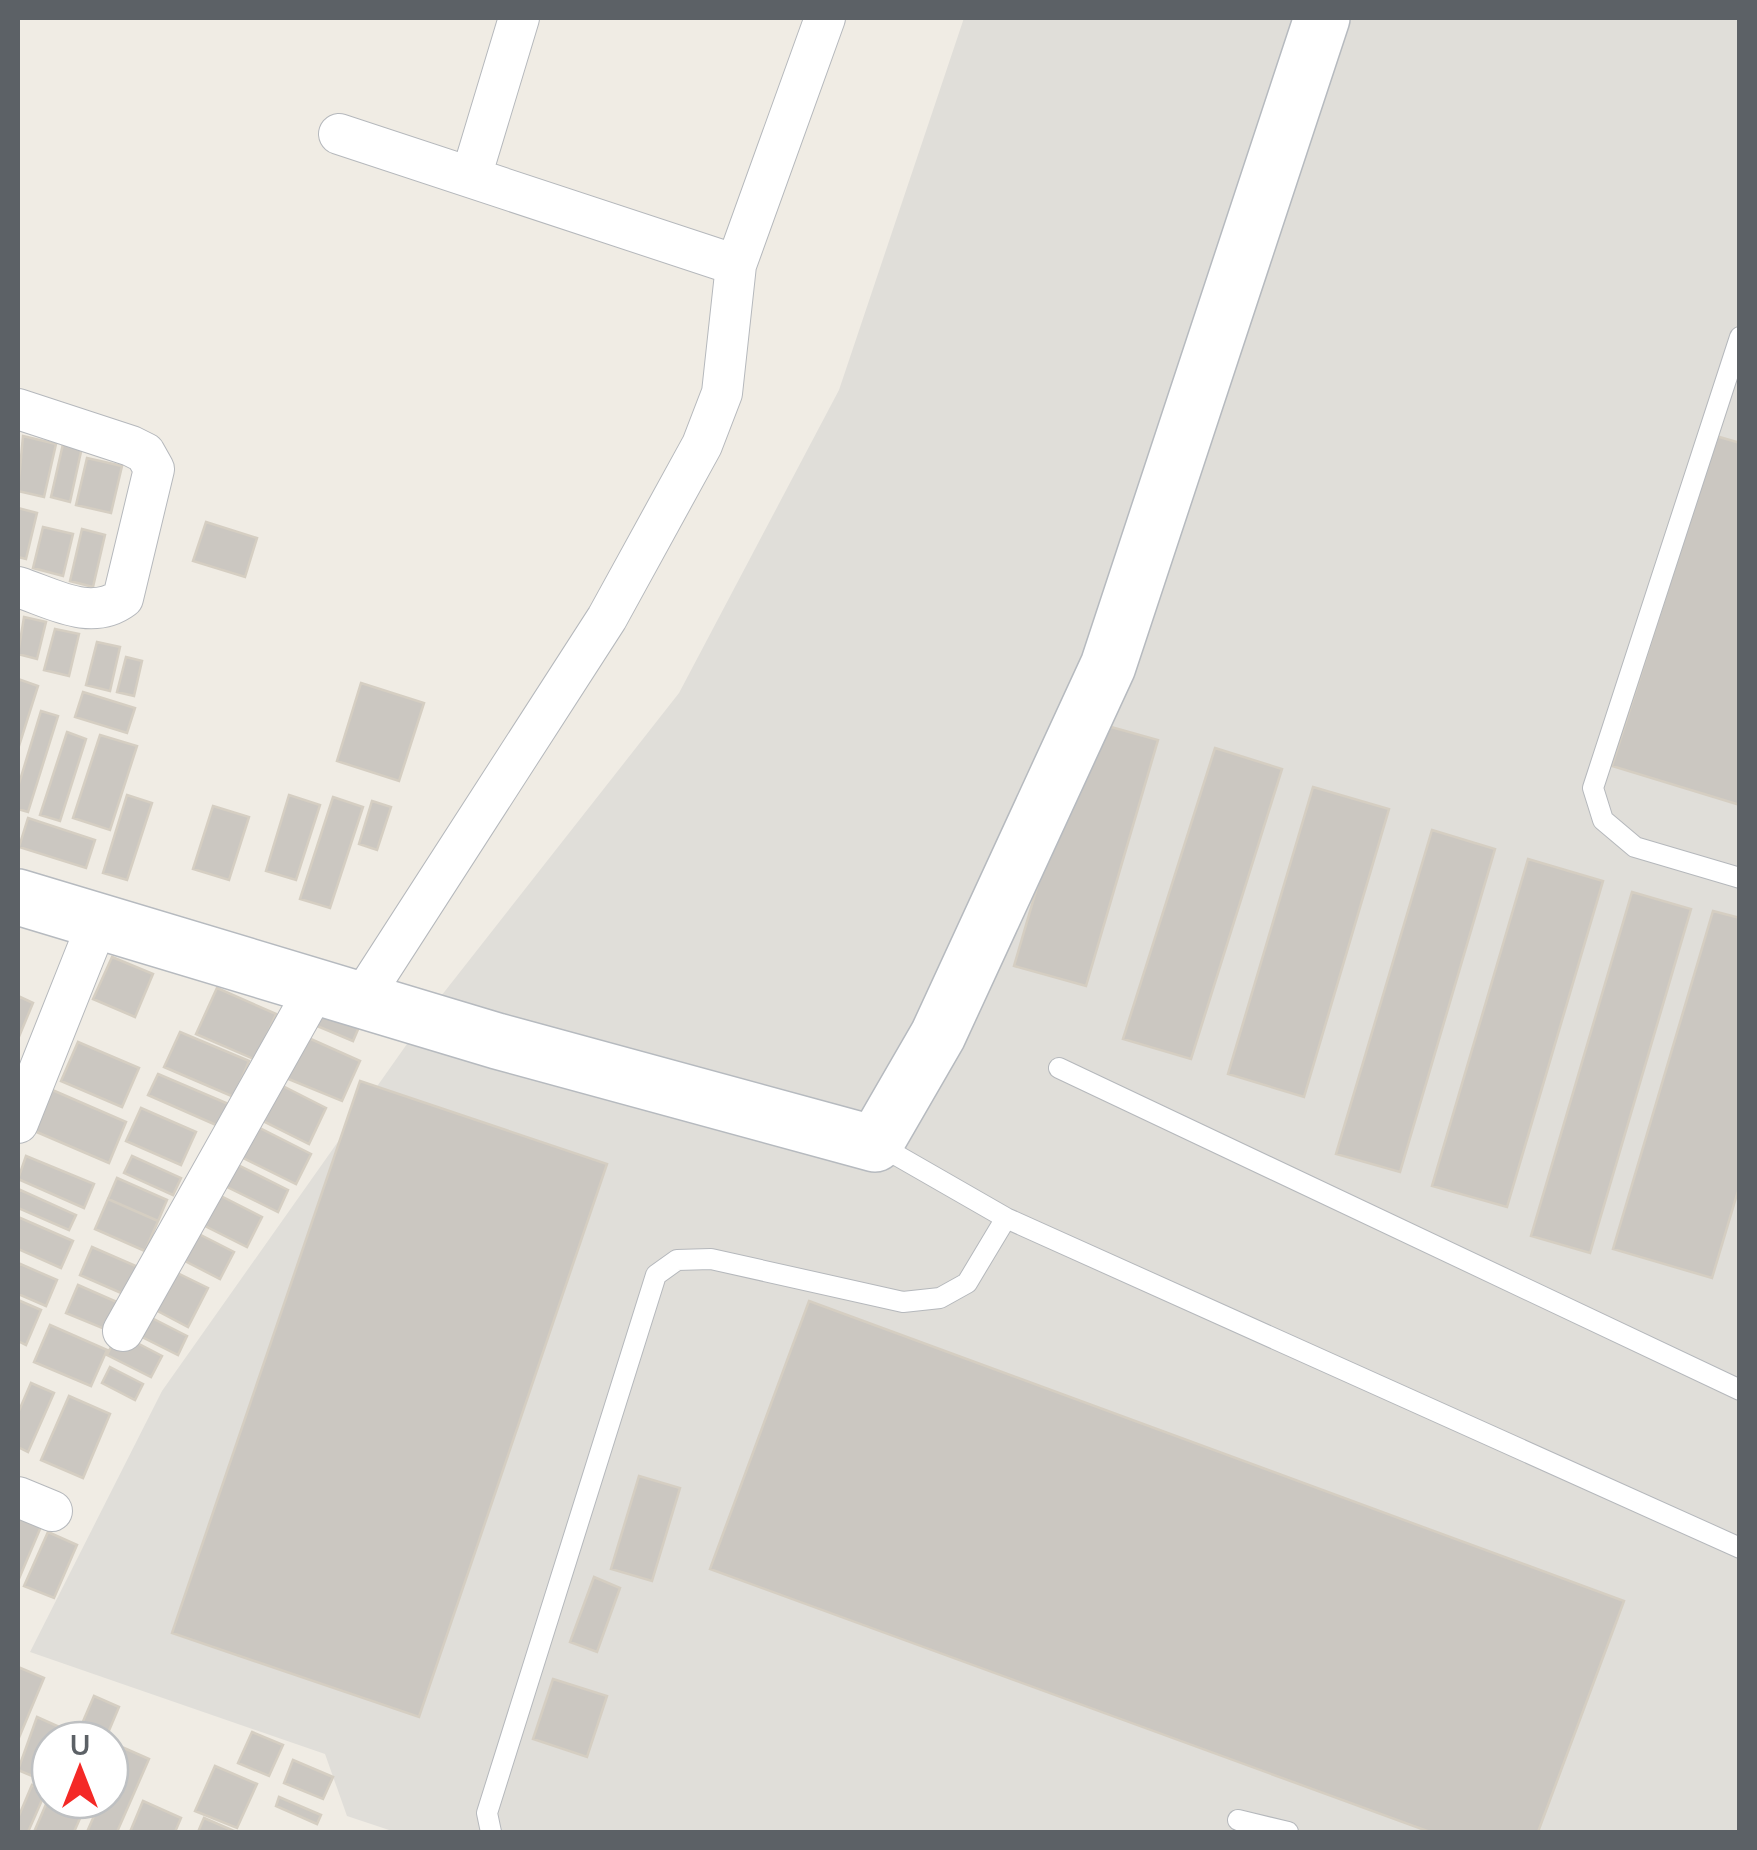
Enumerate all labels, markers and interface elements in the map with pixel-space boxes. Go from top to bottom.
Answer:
north arrow [30,1720,130,1820]
text: U [70,1727,90,1765]

